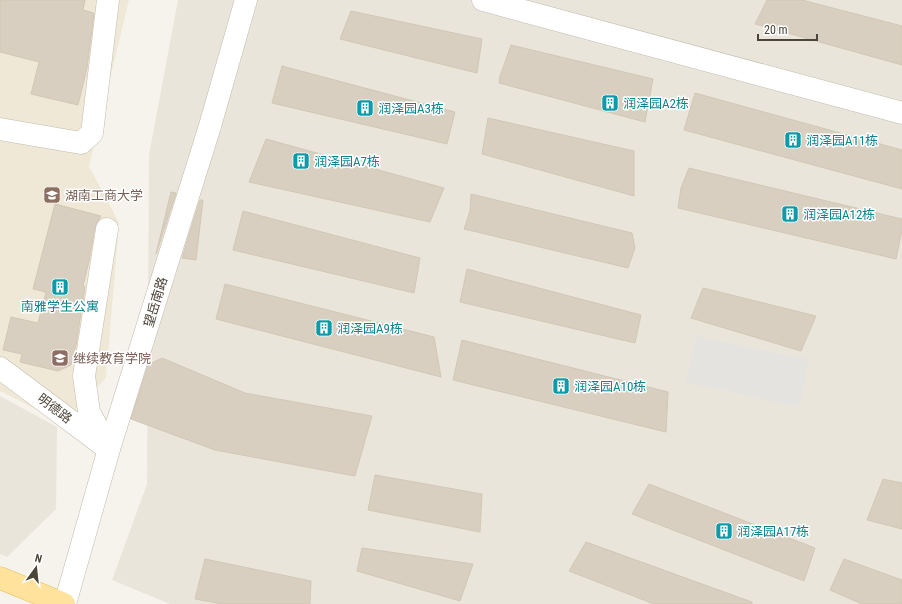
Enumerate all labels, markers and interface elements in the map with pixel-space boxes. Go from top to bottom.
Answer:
scale bar [758,16,817,42]
text: 20 m [764,23,788,37]
building icon: 润泽园A2栋 [600,93,620,113]
place label: 润泽园A2栋 [623,96,689,111]
building icon: 润泽园A3栋 [355,98,375,118]
place label: 润泽园A3栋 [378,101,444,116]
building icon: 润泽园A11栋 [783,130,803,150]
place label: 润泽园A11栋 [806,133,878,148]
building icon: 润泽园A7栋 [291,151,311,171]
place label: 润泽园A7栋 [314,154,380,169]
school or university icon: 湖南工商大学 [42,185,62,205]
place label: 湖南工商大学 [65,188,143,203]
building icon: 润泽园A12栋 [780,204,800,224]
place label: 润泽园A12栋 [803,207,875,222]
street label: 望岳南路 [141,275,170,329]
building icon: 南雅学生公寓 [50,277,70,297]
place label: 南雅学生公寓 [21,299,99,314]
building icon: 润泽园A9栋 [314,318,334,338]
place label: 润泽园A9栋 [337,321,403,336]
school or university icon: 继续教育学院 [50,348,70,368]
place label: 继续教育学院 [73,351,151,366]
building icon: 润泽园A10栋 [551,376,571,396]
place label: 润泽园A10栋 [574,379,646,394]
street label: 明德路 [35,391,75,426]
building icon: 润泽园A17栋 [714,521,734,541]
place label: 润泽园A17栋 [737,524,809,539]
north arrow [16,548,56,588]
text: N [34,552,44,566]

